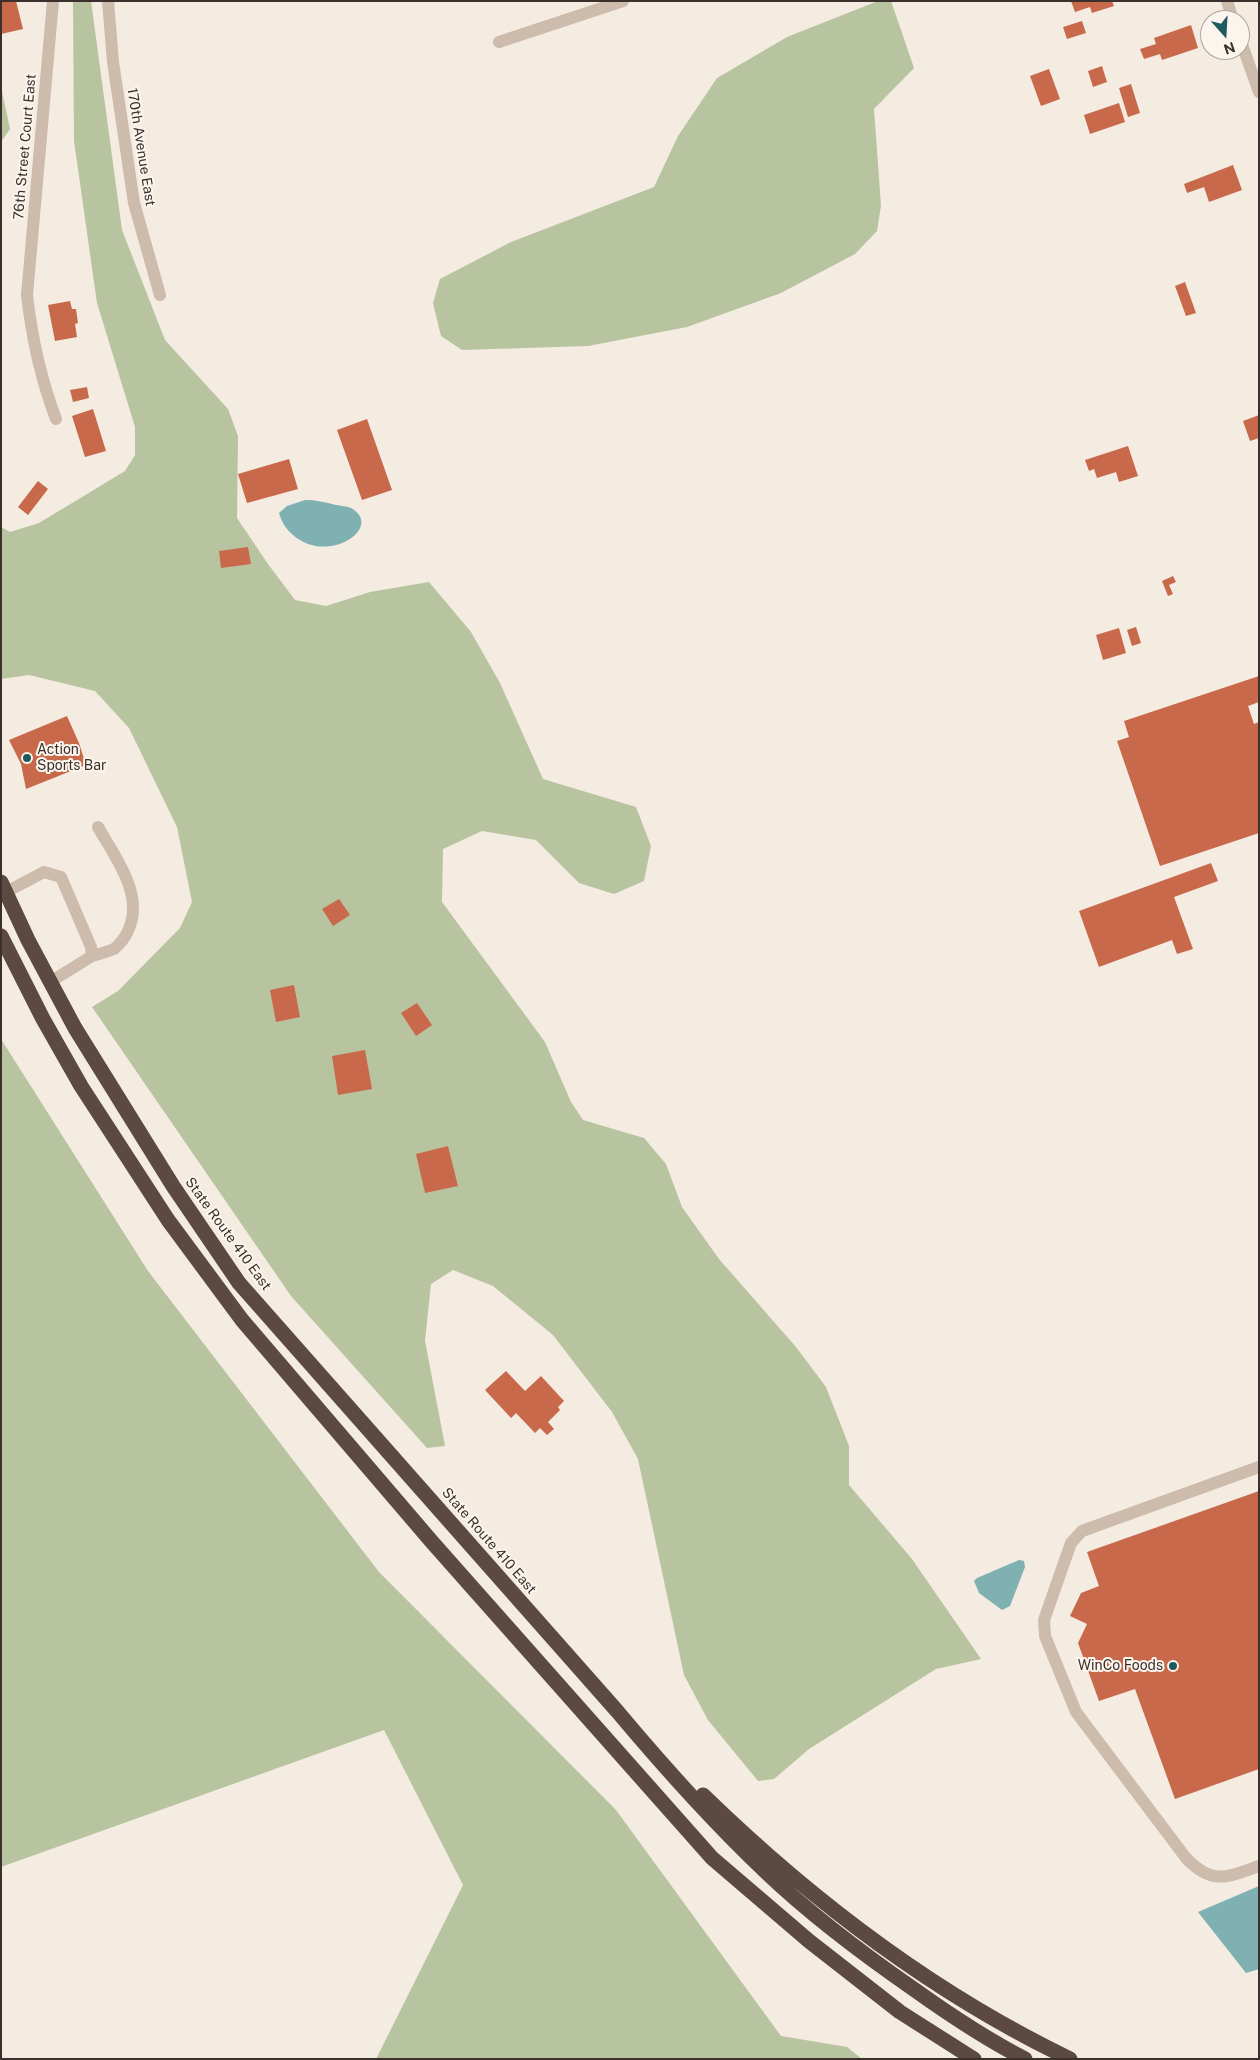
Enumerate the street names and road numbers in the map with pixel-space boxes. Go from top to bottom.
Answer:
street label: 76th Street Court East [10,73,40,221]
street label: 170th Avenue East [123,87,159,207]
street label: State Route 410 East [181,1174,275,1294]
street label: State Route 410 East [438,1484,540,1598]

